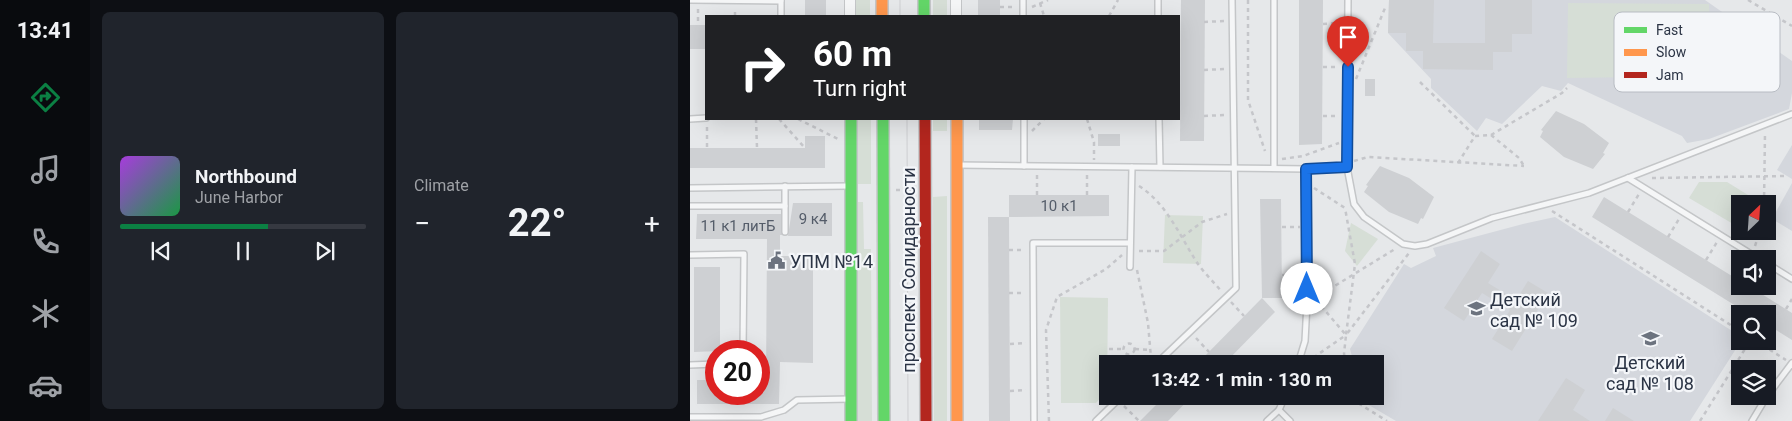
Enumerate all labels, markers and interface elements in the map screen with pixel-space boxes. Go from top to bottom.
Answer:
legend [1614,12,1780,92]
pin [1327,16,1369,67]
text: 13:41 [17,18,73,43]
text: Fast [1656,22,1683,38]
icon: arrive [1334,23,1362,51]
text: 60 m [813,34,892,75]
icon: right [730,35,795,100]
text: Slow [1656,44,1687,60]
text: Jam [1656,67,1684,83]
text: Turn right [813,76,907,101]
icon: directions [28,80,63,115]
icon: music [28,152,63,187]
text: Northbound [195,165,297,188]
street label: проспект Солидарности [898,167,919,373]
text: Climate [414,176,469,195]
text: June Harbor [195,188,283,207]
north arrow [1731,195,1776,240]
map controls [1731,195,1776,405]
house number: 10 к1 [1040,197,1078,215]
text: 22° [508,201,566,245]
text: − [414,207,430,240]
text: + [644,207,660,240]
house number: 9 к4 [799,210,828,228]
house number: 11 к1 литБ [701,217,775,235]
icon: phone [28,224,63,259]
icon: previous [147,237,175,265]
icon: pause [229,237,257,265]
icon: next [311,237,339,265]
button: sound [1731,250,1776,295]
public building icon: УПМ №14 [766,251,786,271]
place label: УПМ №14 [790,251,873,272]
position arrow [1280,262,1332,314]
place label: Детский сад № 109 [1490,289,1578,331]
icon: climate [28,296,63,331]
school or university icon: Детский сад № 109 [1466,299,1486,319]
button: search [1731,305,1776,350]
school or university icon: Детский сад № 108 [1640,329,1660,349]
speed limit sign: 20 [705,340,770,405]
place label: Детский сад № 108 [1606,352,1694,394]
button: layers [1731,360,1776,405]
icon: car [28,368,63,403]
text: 13:42 · 1 min · 130 m [1151,368,1332,391]

